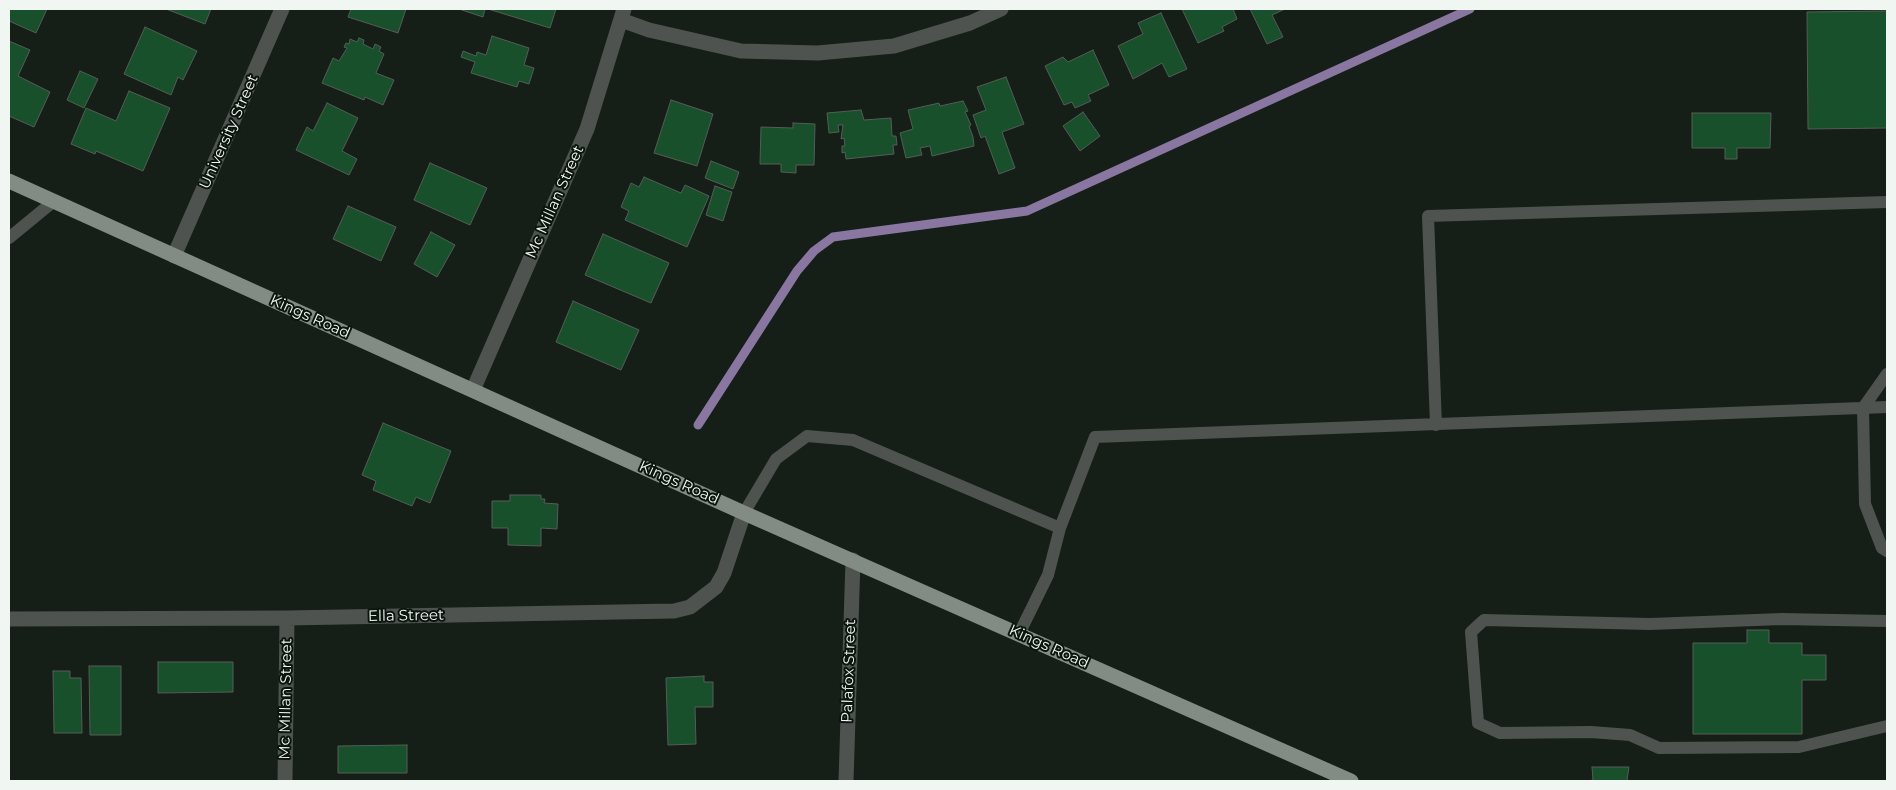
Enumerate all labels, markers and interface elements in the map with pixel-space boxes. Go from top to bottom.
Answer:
street label: University Street [196,72,262,192]
street label: Mc Millan Street [522,143,588,261]
street label: Kings Road [267,291,353,343]
street label: Kings Road [636,457,722,509]
street label: Ella Street [368,606,444,626]
street label: Palafox Street [838,619,860,723]
street label: Kings Road [1006,621,1092,673]
street label: Mc Millan Street [276,638,296,760]

